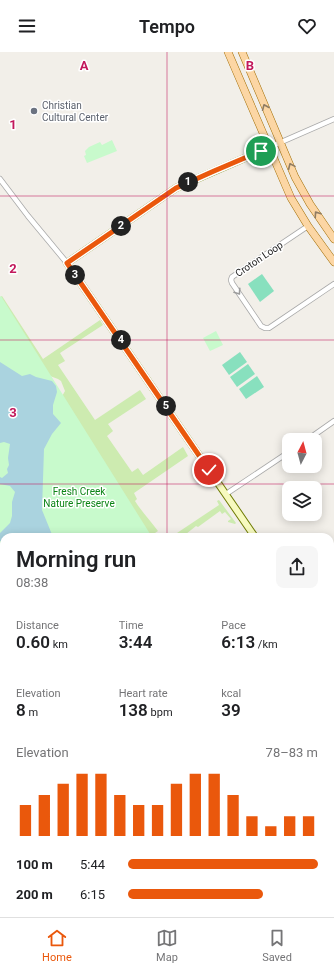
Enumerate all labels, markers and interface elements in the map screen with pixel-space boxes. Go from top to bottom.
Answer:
icon: menu [16,15,38,37]
icon: heart [296,15,318,37]
text: Tempo [139,16,195,37]
text: A [80,58,89,73]
text: B [246,58,254,73]
place label: Christian Cultural Center [42,100,109,123]
one-way arrow [262,104,270,112]
marker: Christian Cultural Center [29,106,39,116]
text: 1 [9,117,17,132]
pin [244,134,278,168]
icon: arrive [250,140,272,162]
one-way arrow [287,163,295,170]
pin: 1 [178,172,198,192]
text: 1 [185,175,191,188]
one-way arrow [314,211,322,218]
pin: 2 [111,216,131,236]
text: 2 [118,219,124,232]
street label: Croton Loop [233,239,285,279]
text: 2 [9,261,17,276]
pin: 3 [65,265,85,285]
text: 3 [72,268,78,281]
one-way arrow [233,288,241,295]
pin: 4 [111,330,131,350]
text: 4 [118,333,124,346]
pin: 5 [156,396,176,416]
text: 5 [163,399,169,412]
text: 3 [9,405,17,420]
north arrow [282,433,322,473]
map controls [282,433,322,521]
pin [192,453,226,487]
icon: check [198,459,220,481]
button: layers [282,481,322,521]
park label: Fresh Creek Nature Preserve [43,486,115,509]
button: share [276,546,318,588]
text: Morning run [16,547,136,572]
text: 08:38 [16,575,48,590]
text: Distance [16,619,59,632]
text: Time [119,619,143,632]
text: Pace [221,619,246,632]
text: 0.60 [16,632,50,652]
text: 3:44 [119,632,152,652]
text: 6:13 [221,632,255,652]
text: km [50,638,68,651]
text: /km [255,638,278,651]
text: Elevation [16,687,61,700]
text: Heart rate [119,687,168,700]
text: kcal [221,687,241,700]
text: 8 [16,700,26,720]
text: 138 [119,700,148,720]
text: 39 [221,700,241,720]
text: m [26,706,38,719]
text: bpm [148,706,173,719]
text: Elevation [16,745,69,760]
text: 78–83 m [266,745,318,760]
text: 100 m [16,857,53,872]
text: 5:44 [80,857,105,872]
text: 200 m [16,887,53,902]
text: 6:15 [80,887,105,902]
tab: Home [42,927,72,964]
tab: Map [156,927,178,964]
tab: Saved [262,927,292,964]

